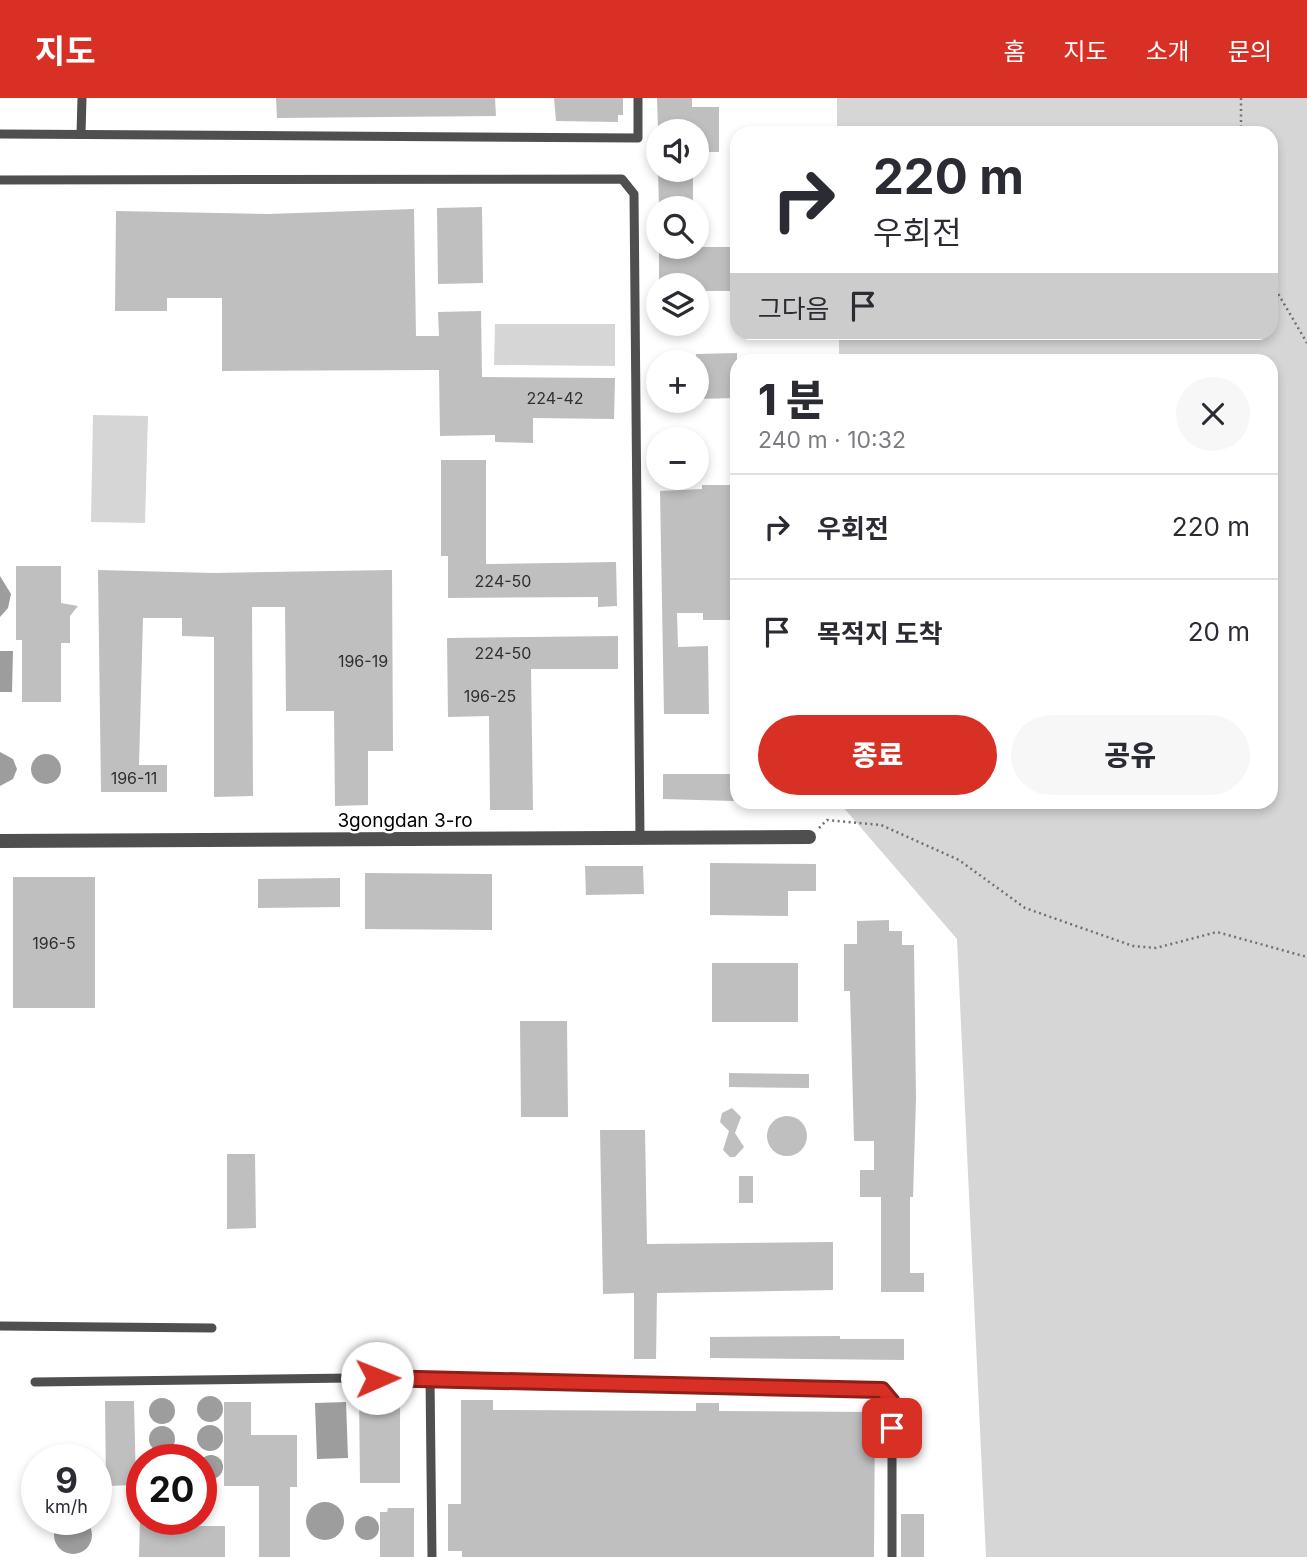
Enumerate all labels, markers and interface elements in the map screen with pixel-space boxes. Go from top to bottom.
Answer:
text: 지도 [35,31,96,71]
text: 홈 [1003,37,1025,66]
text: 지도 [1063,37,1108,66]
text: 소개 [1146,37,1190,66]
text: 문의 [1228,37,1272,66]
map controls [646,119,709,490]
button: sound [646,119,709,182]
text: 220 m [873,147,1024,206]
icon: right [758,154,849,245]
button: search [646,196,709,259]
text: 우회전 [873,213,961,252]
button: layers [646,273,709,336]
icon: arrive [844,287,882,325]
text: 그다음 [758,293,830,324]
button: + [646,350,709,413]
text: 1 분 [758,374,824,425]
button: close [1176,377,1250,451]
house number: 224-42 [526,388,584,408]
text: 240 m · 10:32 [758,426,906,454]
button: − [646,427,709,490]
icon: right [758,508,796,546]
text: 220 m [1172,511,1250,542]
text: 우회전 [817,513,889,544]
house number: 224-50 [475,571,531,591]
icon: arrive [758,613,796,651]
text: 20 m [1188,616,1250,647]
text: 목적지 도착 [817,618,943,649]
house number: 224-50 [475,643,531,663]
house number: 196-19 [338,651,388,671]
house number: 196-25 [464,686,516,706]
button: 종료 [758,715,997,795]
button: 공유 [1011,715,1250,795]
house number: 196-11 [111,768,157,788]
street label: 3gongdan 3-ro [337,809,473,832]
house number: 196-5 [32,933,76,953]
position arrow [340,1341,414,1415]
pin [862,1398,922,1458]
icon: arrive [873,1409,911,1447]
speed limit sign: 20 [126,1444,217,1535]
text: 9 [55,1459,78,1501]
text: km/h [45,1496,88,1517]

